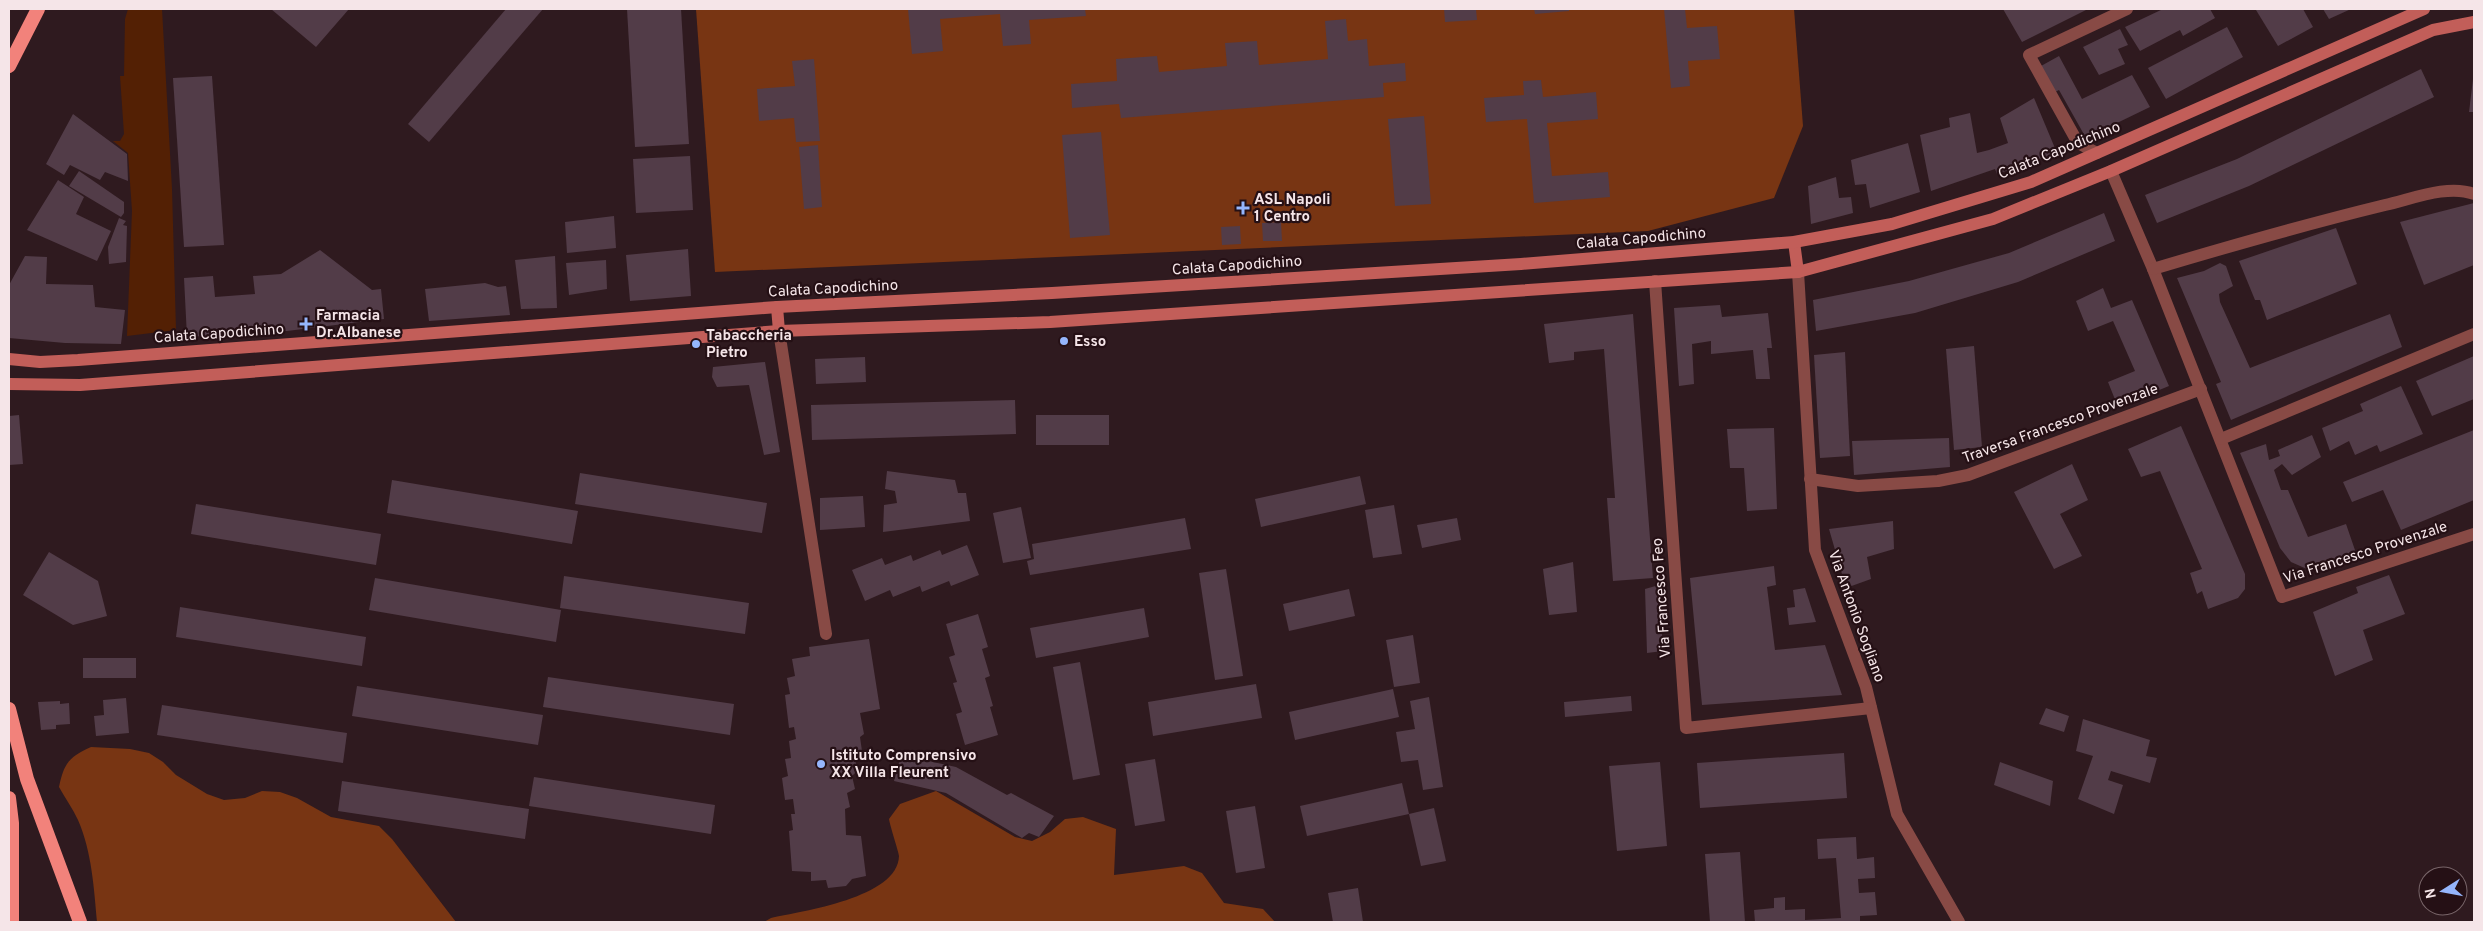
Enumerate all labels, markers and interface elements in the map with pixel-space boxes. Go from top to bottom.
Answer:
street label: Calata Capodichino [1996,118,2124,185]
place label: ASL Napoli 1 Centro [1254,191,1331,227]
marker: ASL Napoli 1 Centro [1236,201,1250,215]
street label: Calata Capodichino [1575,224,1707,255]
street label: Calata Capodichino [1171,252,1303,281]
street label: Calata Capodichino [768,277,899,302]
place label: Farmacia Dr.Albanese [316,307,401,343]
marker: Farmacia Dr.Albanese [300,318,312,330]
street label: Calata Capodichino [153,320,285,349]
place label: Tabaccheria Pietro [706,327,792,363]
place label: Esso [1074,333,1106,352]
marker: Esso [1058,335,1070,347]
marker: Tabaccheria Pietro [690,338,702,350]
street label: Traversa Francesco Provenzale [1960,380,2161,469]
street label: Via Francesco Provenzale [2281,518,2450,589]
street label: Via Francesco Feo [1649,537,1676,659]
street label: Via Antonio Sogliano [1823,548,1888,685]
place label: Istituto Comprensivo XX Villa Fleurent [831,747,977,783]
marker: Istituto Comprensivo XX Villa Fleurent [815,758,827,770]
north arrow [2418,866,2468,916]
text: N [2422,887,2441,900]

